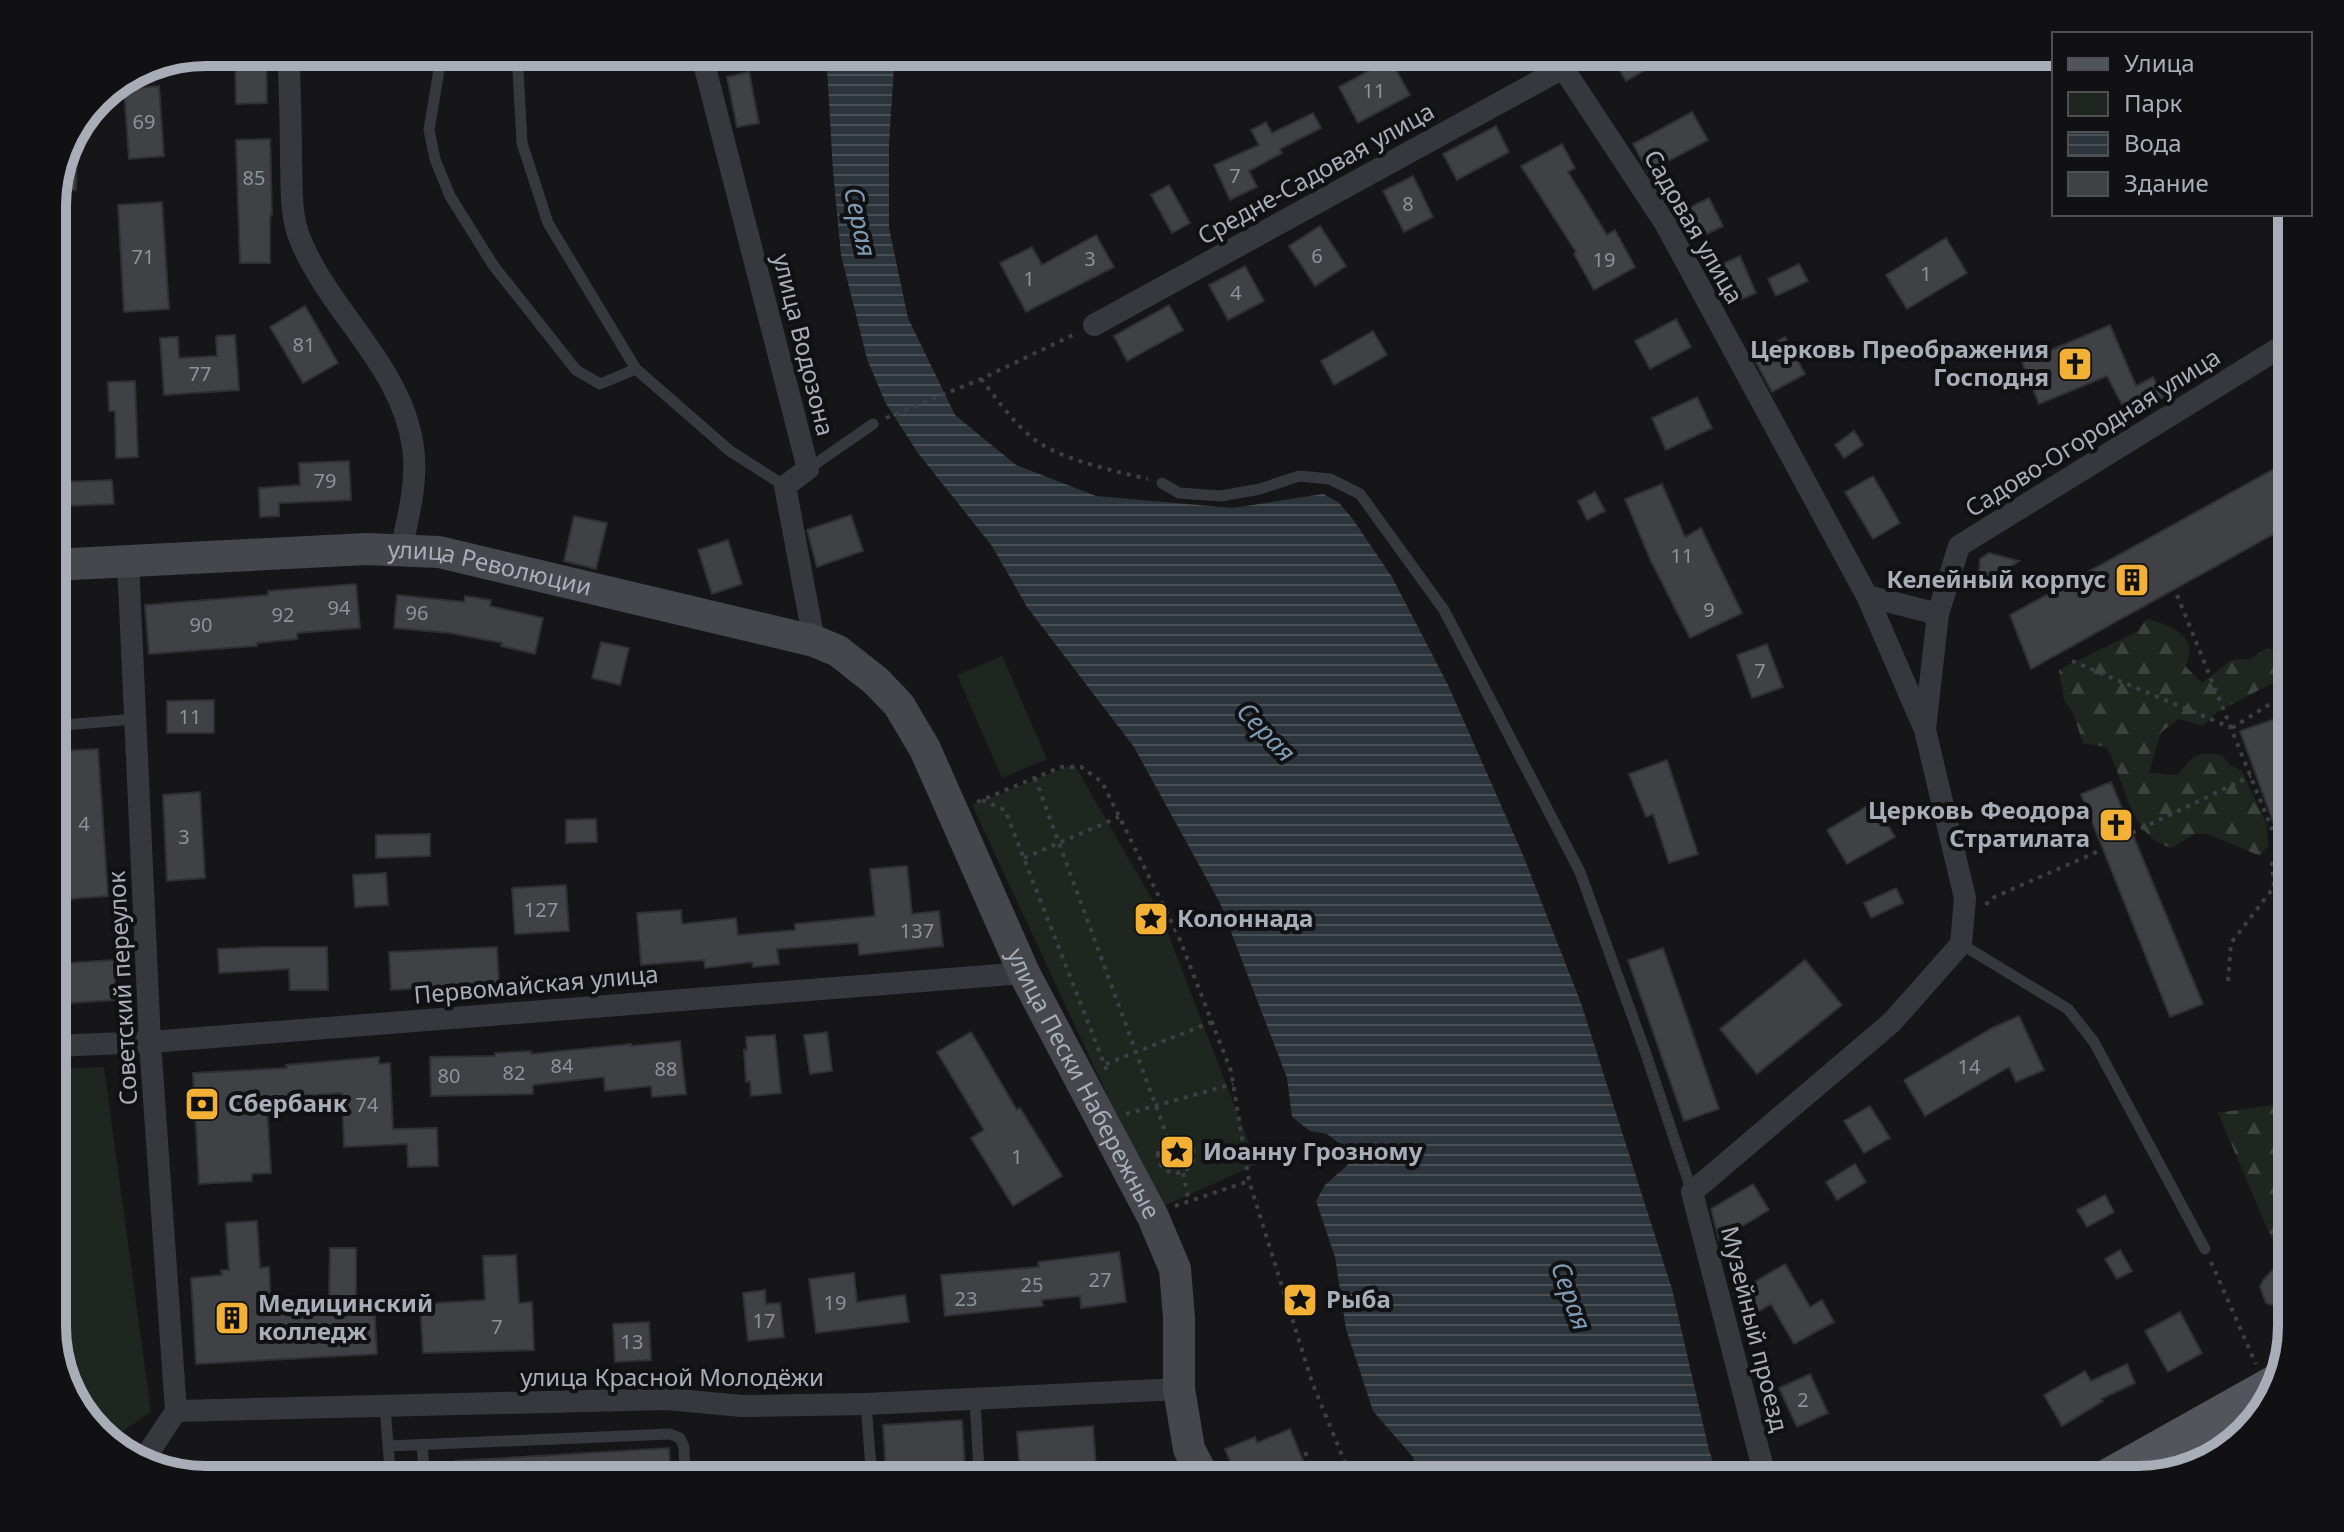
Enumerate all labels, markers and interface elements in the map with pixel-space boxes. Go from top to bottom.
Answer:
legend [2052,32,2312,216]
text: Улица [2124,46,2195,79]
house number: 11 [1363,77,1385,104]
text: Парк [2124,86,2183,119]
street label: Средне-Садовая улица [1191,94,1439,252]
house number: 69 [133,108,155,135]
text: Вода [2124,126,2182,159]
street label: Садовая улица [1637,143,1752,309]
house number: 7 [1229,162,1241,189]
house number: 85 [243,164,265,191]
text: Здание [2124,166,2209,199]
water label: Серая [836,184,886,260]
house number: 8 [1402,190,1414,217]
house number: 6 [1311,242,1323,269]
house number: 71 [132,243,154,270]
house number: 3 [1084,245,1096,272]
house number: 19 [1593,246,1615,273]
street label: улица Водозона [766,250,843,439]
house number: 1 [1920,260,1932,287]
house number: 1 [1023,265,1035,292]
house number: 4 [1230,279,1242,306]
house number: 81 [293,331,315,358]
place label: Церковь Преображения Господня [1750,332,2049,393]
street label: Садово-Огородная улица [1958,340,2226,524]
church icon: Церковь Преображения Господня [2056,345,2094,383]
house number: 77 [189,360,211,387]
house number: 79 [314,467,336,494]
street label: улица Революции [387,532,595,603]
house number: 11 [1671,542,1693,569]
building icon: Келейный корпус [2113,561,2151,599]
place label: Келейный корпус [1886,562,2106,595]
house number: 94 [328,594,351,621]
house number: 9 [1703,596,1715,623]
house number: 96 [406,599,428,626]
house number: 92 [272,601,294,628]
house number: 90 [190,611,212,638]
house number: 7 [1754,657,1766,684]
water label: Серая [1229,693,1304,769]
house number: 11 [179,703,201,730]
place label: Церковь Феодора Стратилата [1868,793,2090,854]
church icon: Церковь Феодора Стратилата [2097,806,2135,844]
house number: 4 [78,810,90,837]
house number: 3 [178,823,190,850]
street label: Советский переулок [99,870,144,1106]
house number: 127 [524,896,558,923]
place icon: Колоннада [1132,900,1170,938]
place label: Колоннада [1177,901,1313,934]
house number: 137 [900,917,934,944]
street label: улица Пески Набережные [1000,943,1169,1224]
street label: Первомайская улица [412,956,660,1011]
house number: 84 [551,1052,574,1079]
house number: 14 [1958,1053,1981,1080]
house number: 88 [655,1055,677,1082]
house number: 82 [503,1059,525,1086]
house number: 80 [438,1062,460,1089]
bank icon: Сбербанк [183,1085,221,1123]
place label: Сбербанк [228,1086,348,1119]
house number: 74 [356,1091,379,1118]
place icon: Иоанну Грозному [1158,1133,1196,1171]
place label: Иоанну Грозному [1203,1134,1423,1167]
house number: 1 [1011,1143,1023,1170]
street label: Музейный проезд [1714,1222,1797,1435]
water label: Серая [1543,1256,1601,1335]
house number: 27 [1089,1266,1111,1293]
house number: 25 [1021,1271,1043,1298]
place icon: Рыба [1281,1281,1319,1319]
place label: Рыба [1326,1282,1391,1315]
house number: 23 [955,1285,977,1312]
place label: Медицинский колледж [258,1286,433,1347]
house number: 19 [824,1289,846,1316]
building icon: Медицинский колледж [213,1299,251,1337]
house number: 17 [753,1307,775,1334]
house number: 7 [491,1313,503,1340]
house number: 13 [621,1328,643,1355]
street label: улица Красной Молодёжи [520,1360,824,1393]
house number: 2 [1797,1386,1809,1413]

